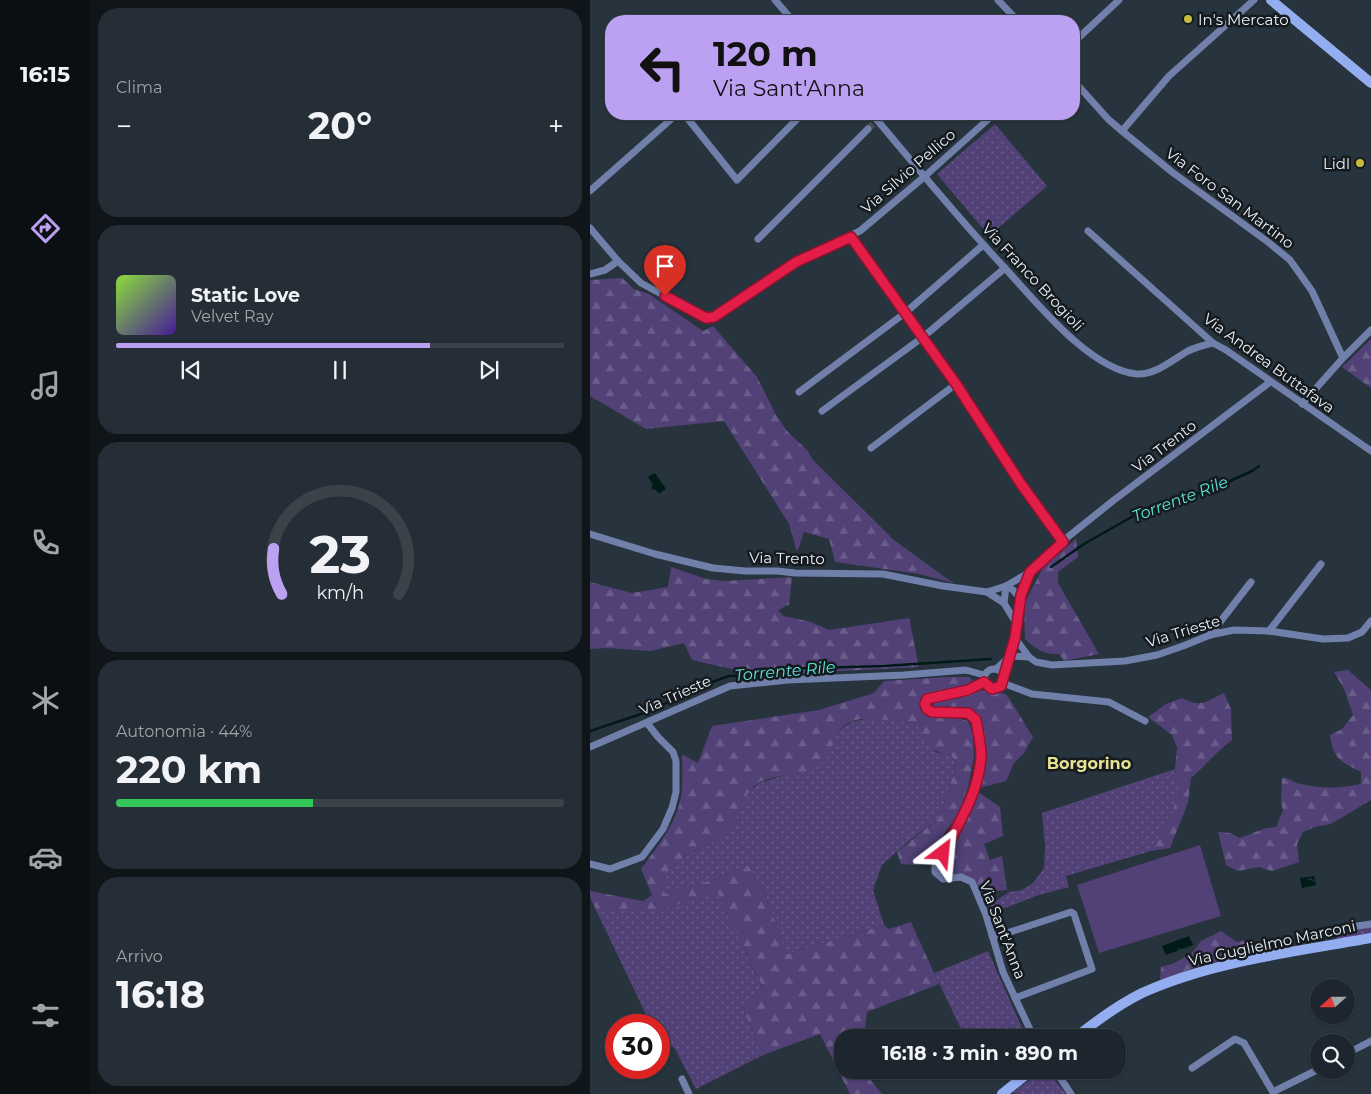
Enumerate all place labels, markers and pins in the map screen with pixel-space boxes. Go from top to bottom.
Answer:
place label: In's Mercato [1198,10,1289,29]
marker: In's Mercato [1182,13,1194,25]
place label: Lidl [1323,154,1350,173]
marker: Lidl [1354,157,1366,169]
pin [644,245,686,296]

